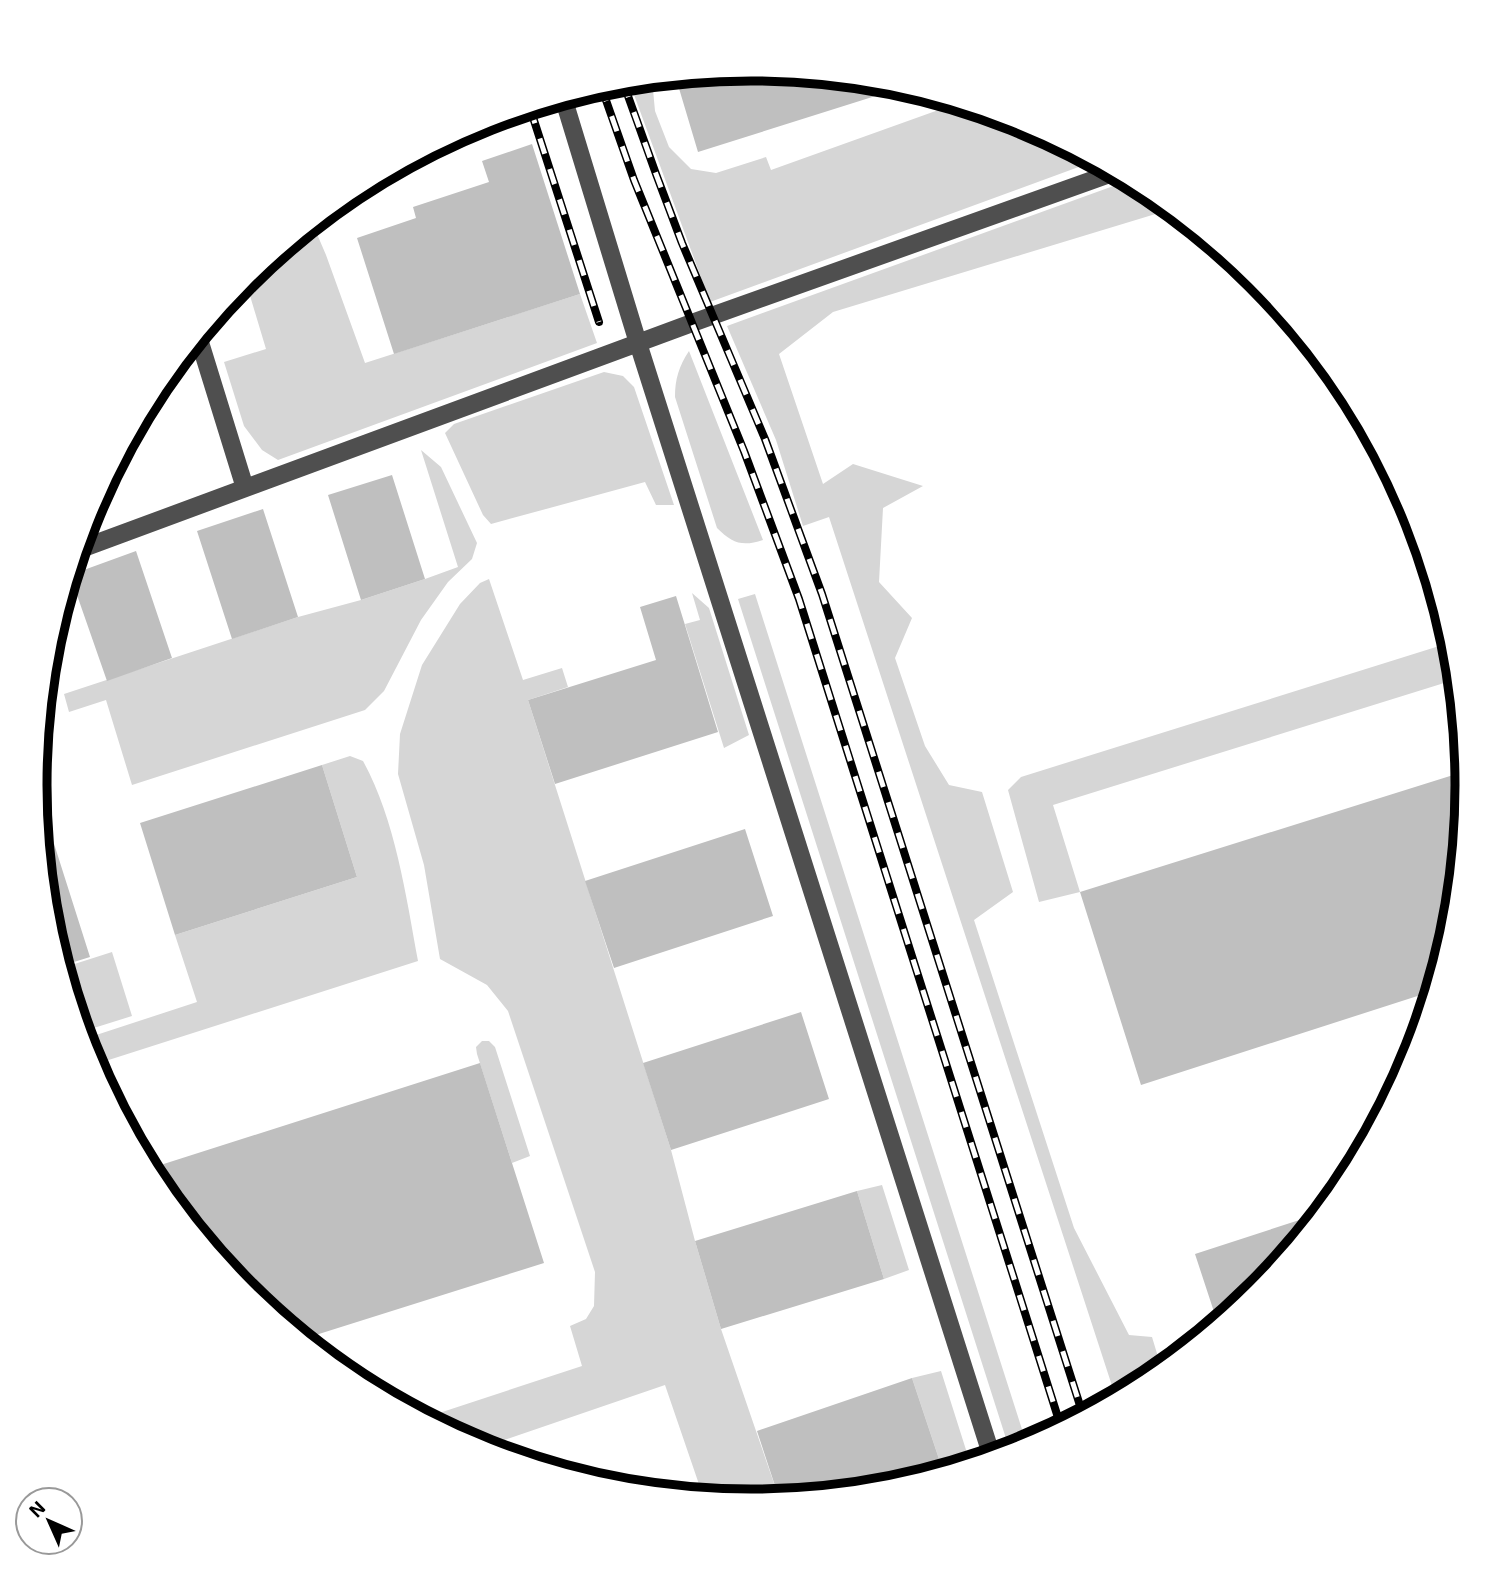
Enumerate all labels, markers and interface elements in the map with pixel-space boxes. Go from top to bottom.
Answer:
north arrow [14,1486,84,1556]
text: N [24,1496,50,1522]

